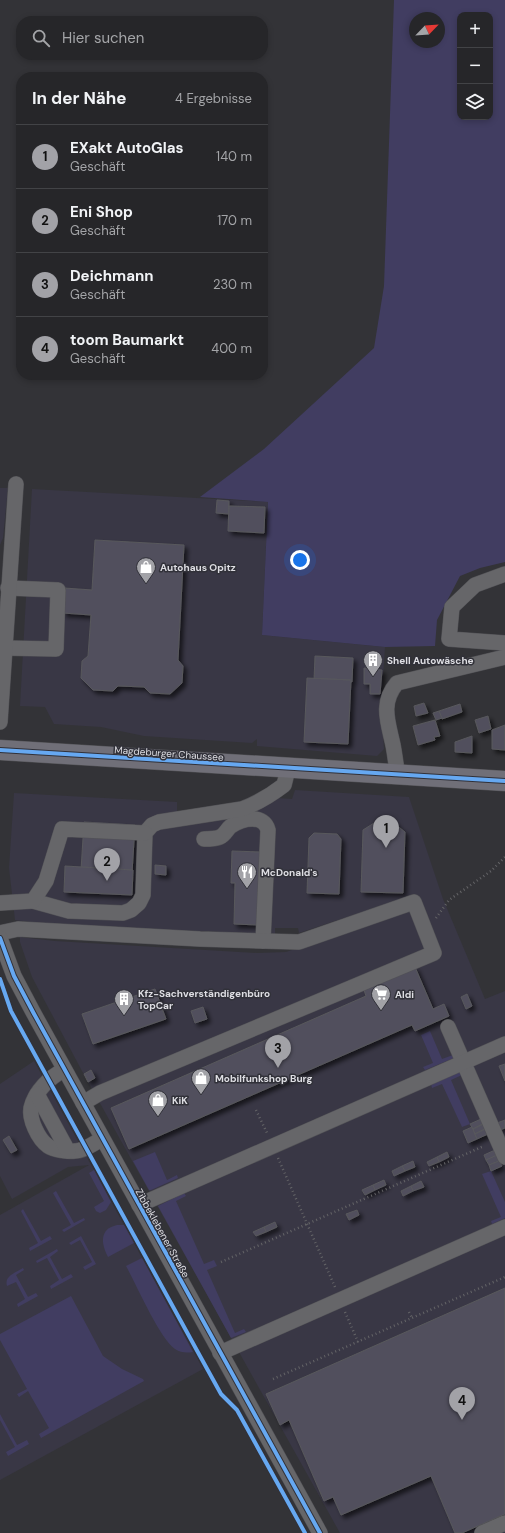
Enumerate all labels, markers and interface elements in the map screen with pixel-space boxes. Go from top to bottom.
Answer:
north arrow [409,12,445,48]
map controls [457,12,493,120]
button: + [457,12,493,48]
search box [16,16,268,60]
icon: search [30,27,52,49]
text: Hier suchen [62,28,144,48]
button: − [457,48,493,84]
button: layers [457,84,493,120]
text: In der Nähe [32,87,127,109]
text: 4 Ergebnisse [175,90,252,107]
text: EXakt AutoGlas [70,138,184,158]
text: 1 [43,148,47,165]
text: 140 m [216,148,252,165]
text: Geschäft [70,158,125,175]
text: Eni Shop [70,202,133,222]
text: 2 [41,212,49,229]
text: 170 m [217,212,252,229]
text: Geschäft [70,222,125,239]
text: Deichmann [70,266,154,286]
text: 3 [41,276,49,293]
text: 230 m [213,276,252,293]
text: Geschäft [70,286,125,303]
text: toom Baumarkt [70,330,184,350]
text: 4 [41,340,49,357]
text: 400 m [211,340,252,357]
text: Geschäft [70,350,125,367]
your location [290,550,310,570]
shop icon: Autohaus Opitz [135,556,157,584]
place label: Autohaus Opitz [160,561,236,574]
building icon: Shell Autowäsche [362,649,384,677]
place label: Shell Autowäsche [387,654,474,667]
street label: Magdeburger Chaussee [114,743,224,764]
pin: 1 [373,815,399,848]
pin: 2 [94,848,120,881]
restaurant icon: McDonald's [236,861,258,889]
place label: McDonald's [261,866,318,879]
supermarket icon: Aldi [370,983,392,1011]
place label: Kfz-Sachverständigenbüro TopCar [138,987,270,1012]
building icon: Kfz-Sachverständigenbüro TopCar [113,988,135,1016]
place label: Aldi [395,988,414,1001]
pin: 3 [265,1035,291,1068]
shop icon: Mobilfunkshop Burg [190,1067,212,1095]
place label: Mobilfunkshop Burg [215,1072,313,1085]
shop icon: KiK [147,1089,169,1117]
place label: KiK [172,1094,188,1107]
street label: Zibbeklebener Straße [133,1186,193,1280]
pin: 4 [449,1387,475,1420]

